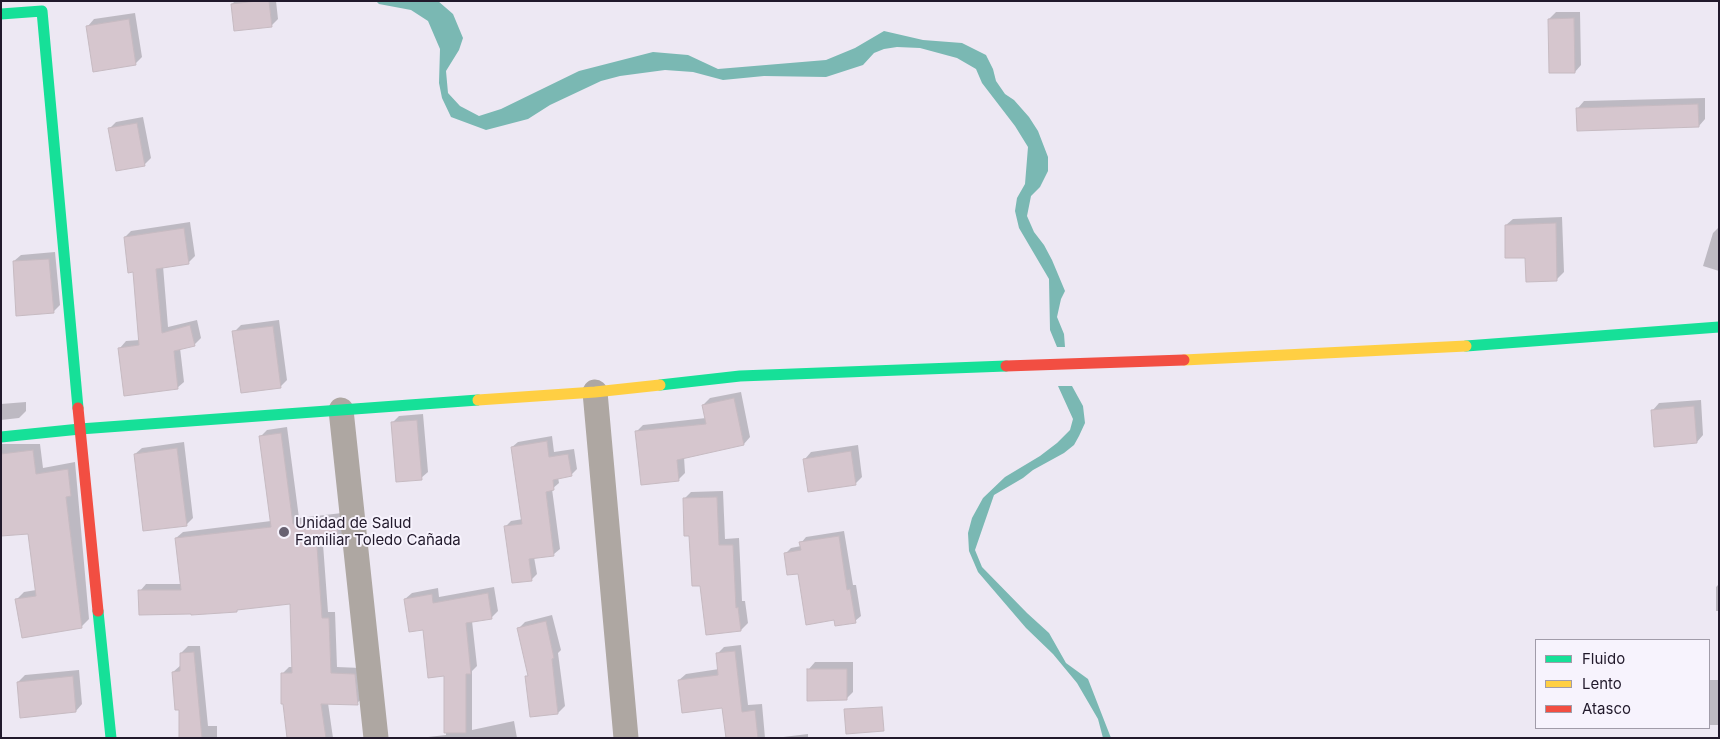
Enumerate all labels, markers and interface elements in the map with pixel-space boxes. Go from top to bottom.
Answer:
place label: Unidad de Salud Familiar Toledo Cañada [295,514,461,549]
marker: Unidad de Salud Familiar Toledo Cañada [277,525,291,539]
legend [1535,639,1710,729]
text: Fluido [1582,649,1625,668]
text: Lento [1582,674,1622,693]
text: Atasco [1582,699,1631,718]

